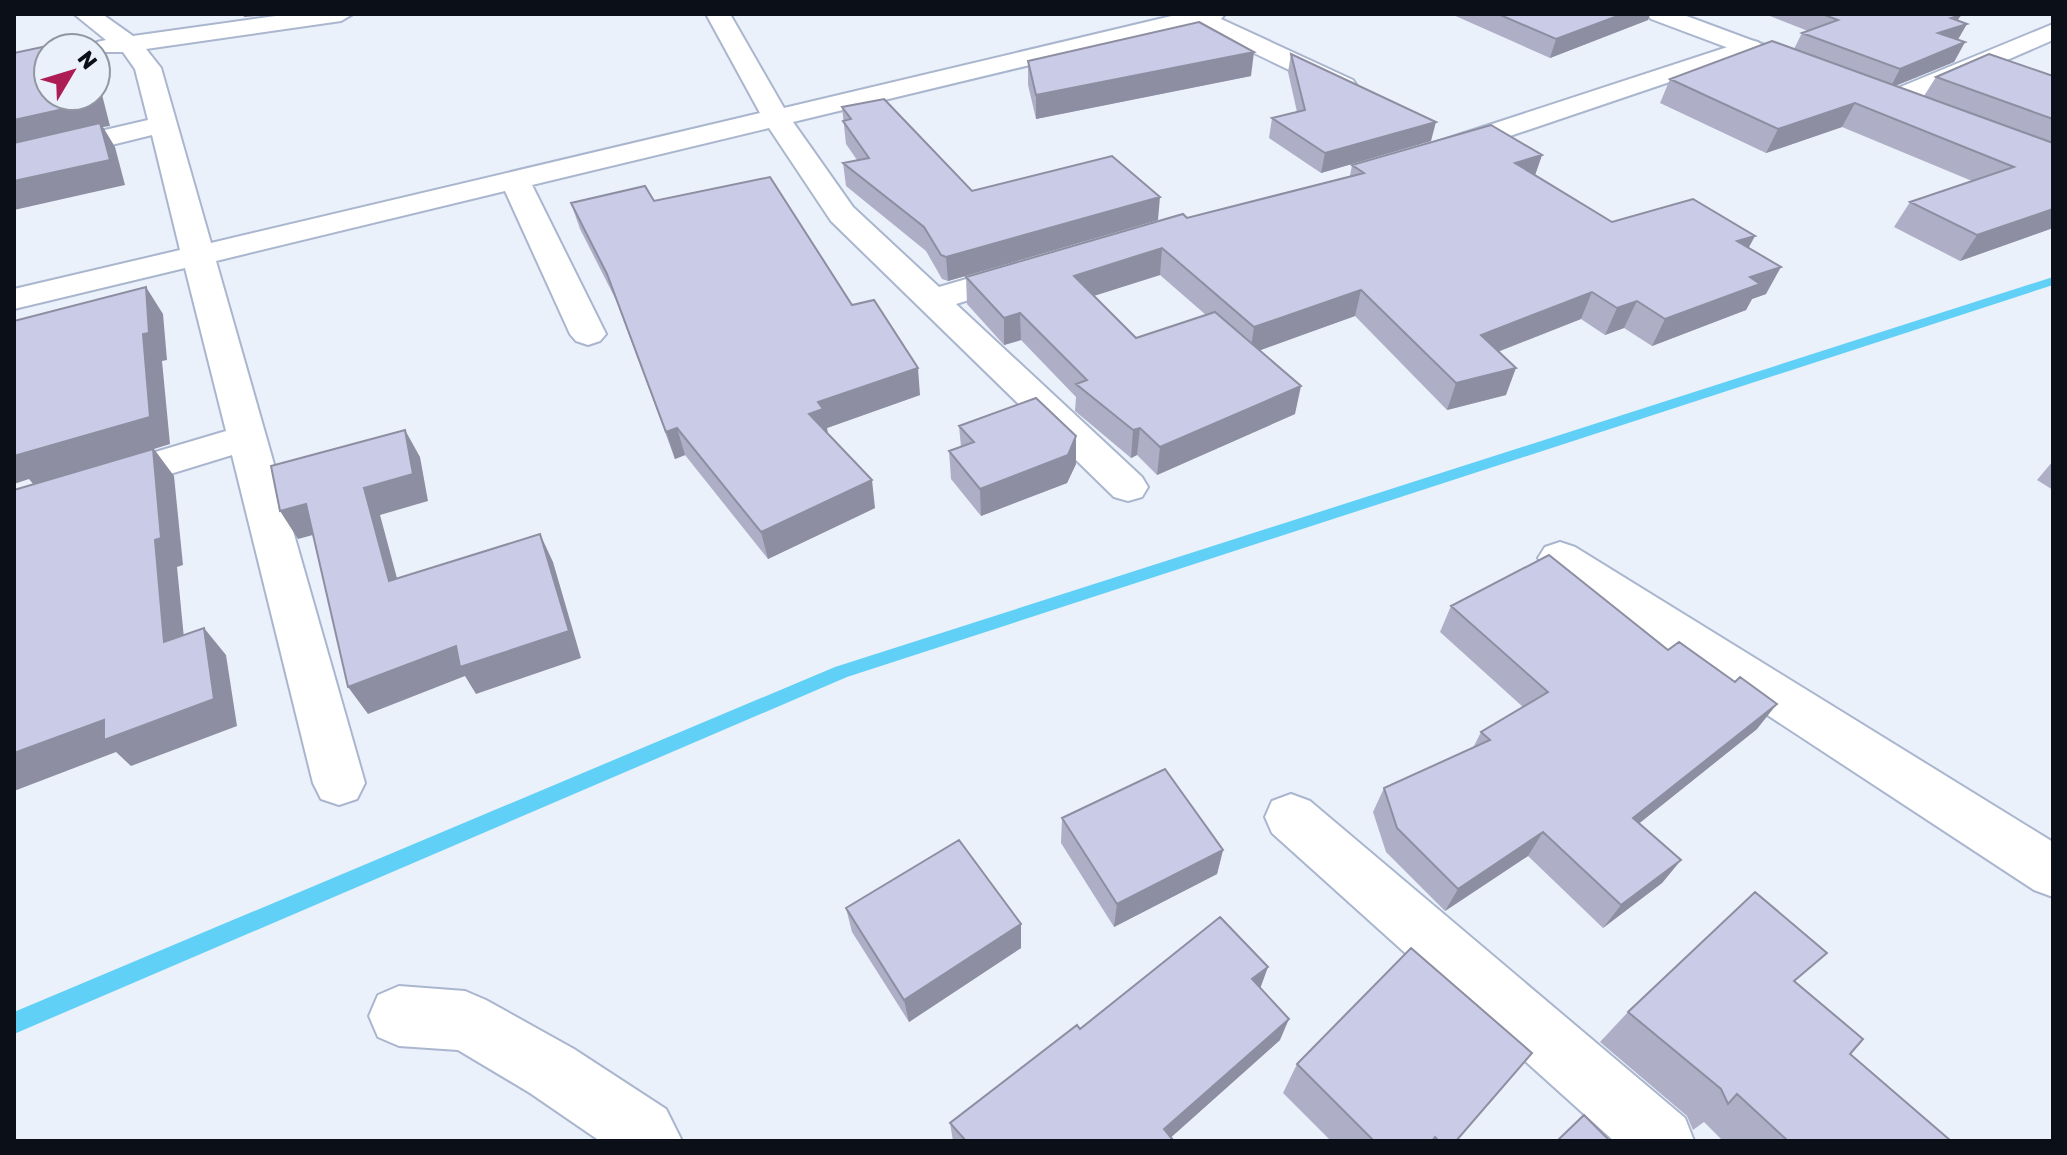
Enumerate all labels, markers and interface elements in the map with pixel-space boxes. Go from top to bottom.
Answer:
north arrow [32,32,112,112]
text: N [72,45,103,75]

